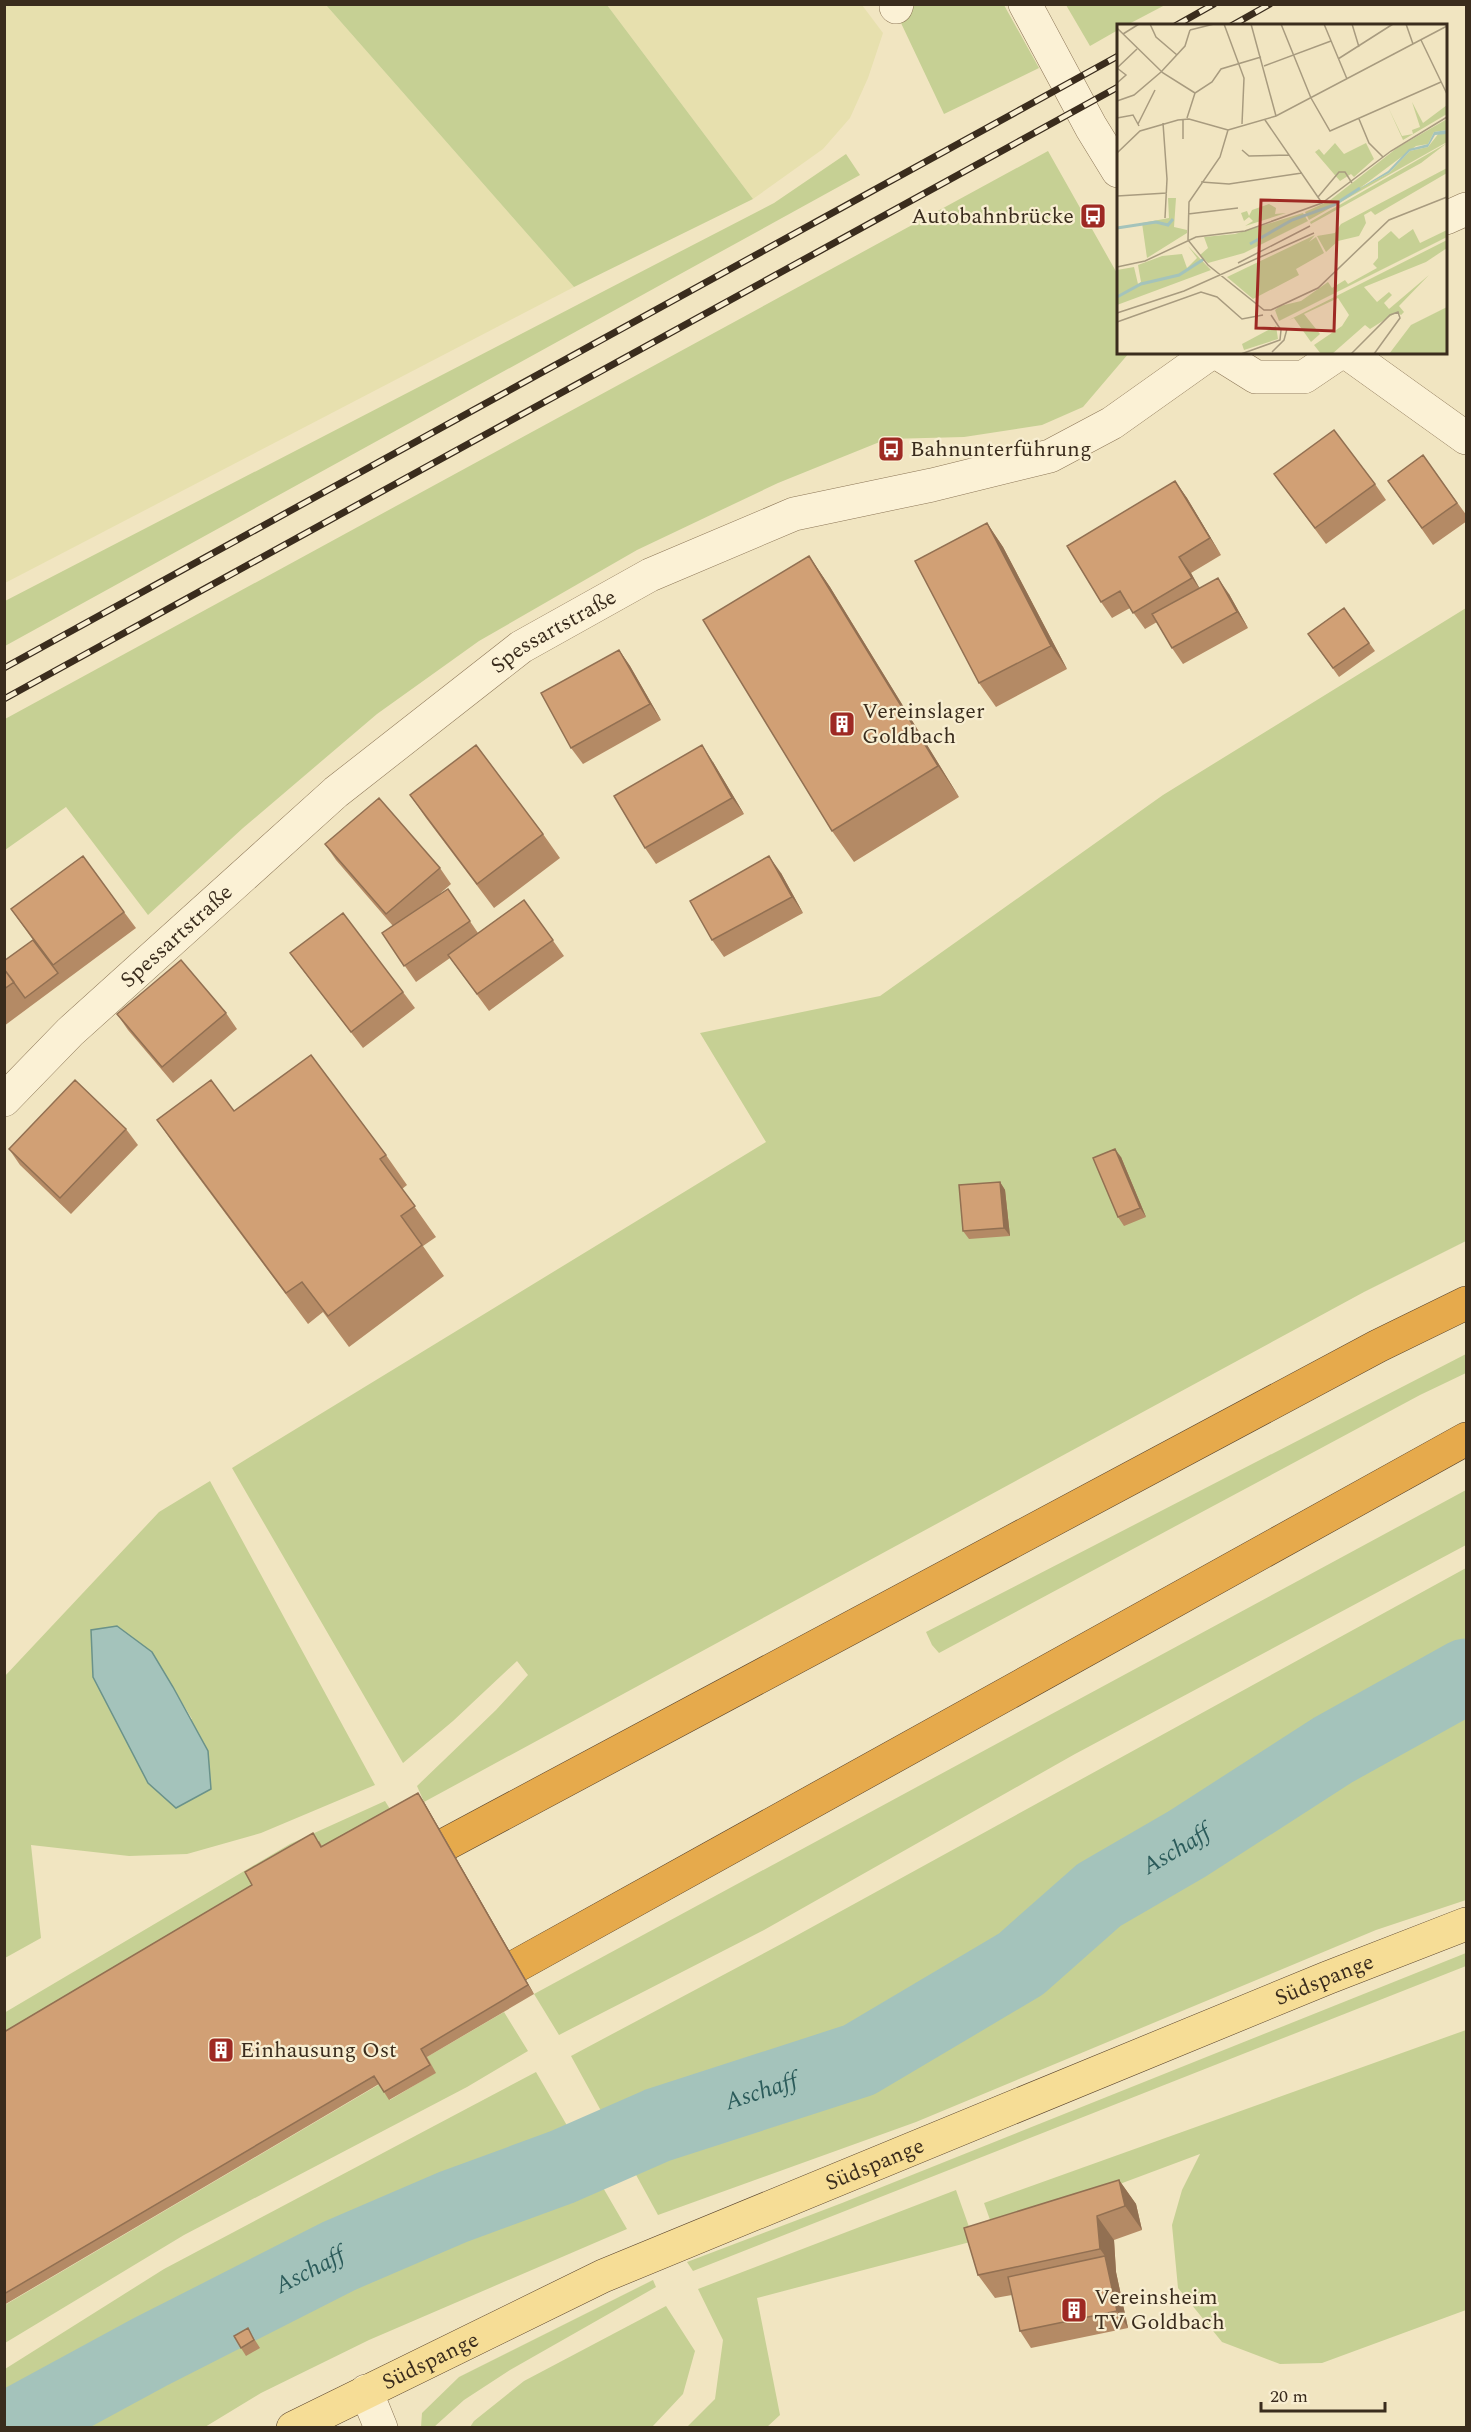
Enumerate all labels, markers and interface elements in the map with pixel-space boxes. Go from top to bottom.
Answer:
inset map [1117,24,1447,354]
place label: Autobahnbrücke [911,200,1074,233]
bus stop icon: Autobahnbrücke [1078,201,1108,231]
place label: Bahnunterführung [910,433,1092,466]
bus stop icon: Bahnunterführung [876,434,906,464]
street label: Spessartstraße [483,580,622,682]
place label: Vereinslager Goldbach [862,695,985,753]
building icon: Vereinslager Goldbach [827,709,857,739]
street label: Spessartstraße [113,876,240,996]
water label: Aschaff [1135,1813,1222,1885]
street label: Südspange [1270,1945,1379,2014]
place label: Einhausung Ost [240,2034,397,2067]
building icon: Einhausung Ost [206,2035,236,2065]
water label: Aschaff [719,2062,806,2120]
street label: Südspange [820,2129,929,2199]
water label: Aschaff [268,2236,355,2304]
place label: Vereinsheim TV Goldbach [1094,2281,1225,2339]
building icon: Vereinsheim TV Goldbach [1059,2295,1089,2325]
street label: Südspange [376,2323,484,2398]
scale bar [1261,2375,1386,2413]
text: 20 m [1270,2383,1308,2410]

